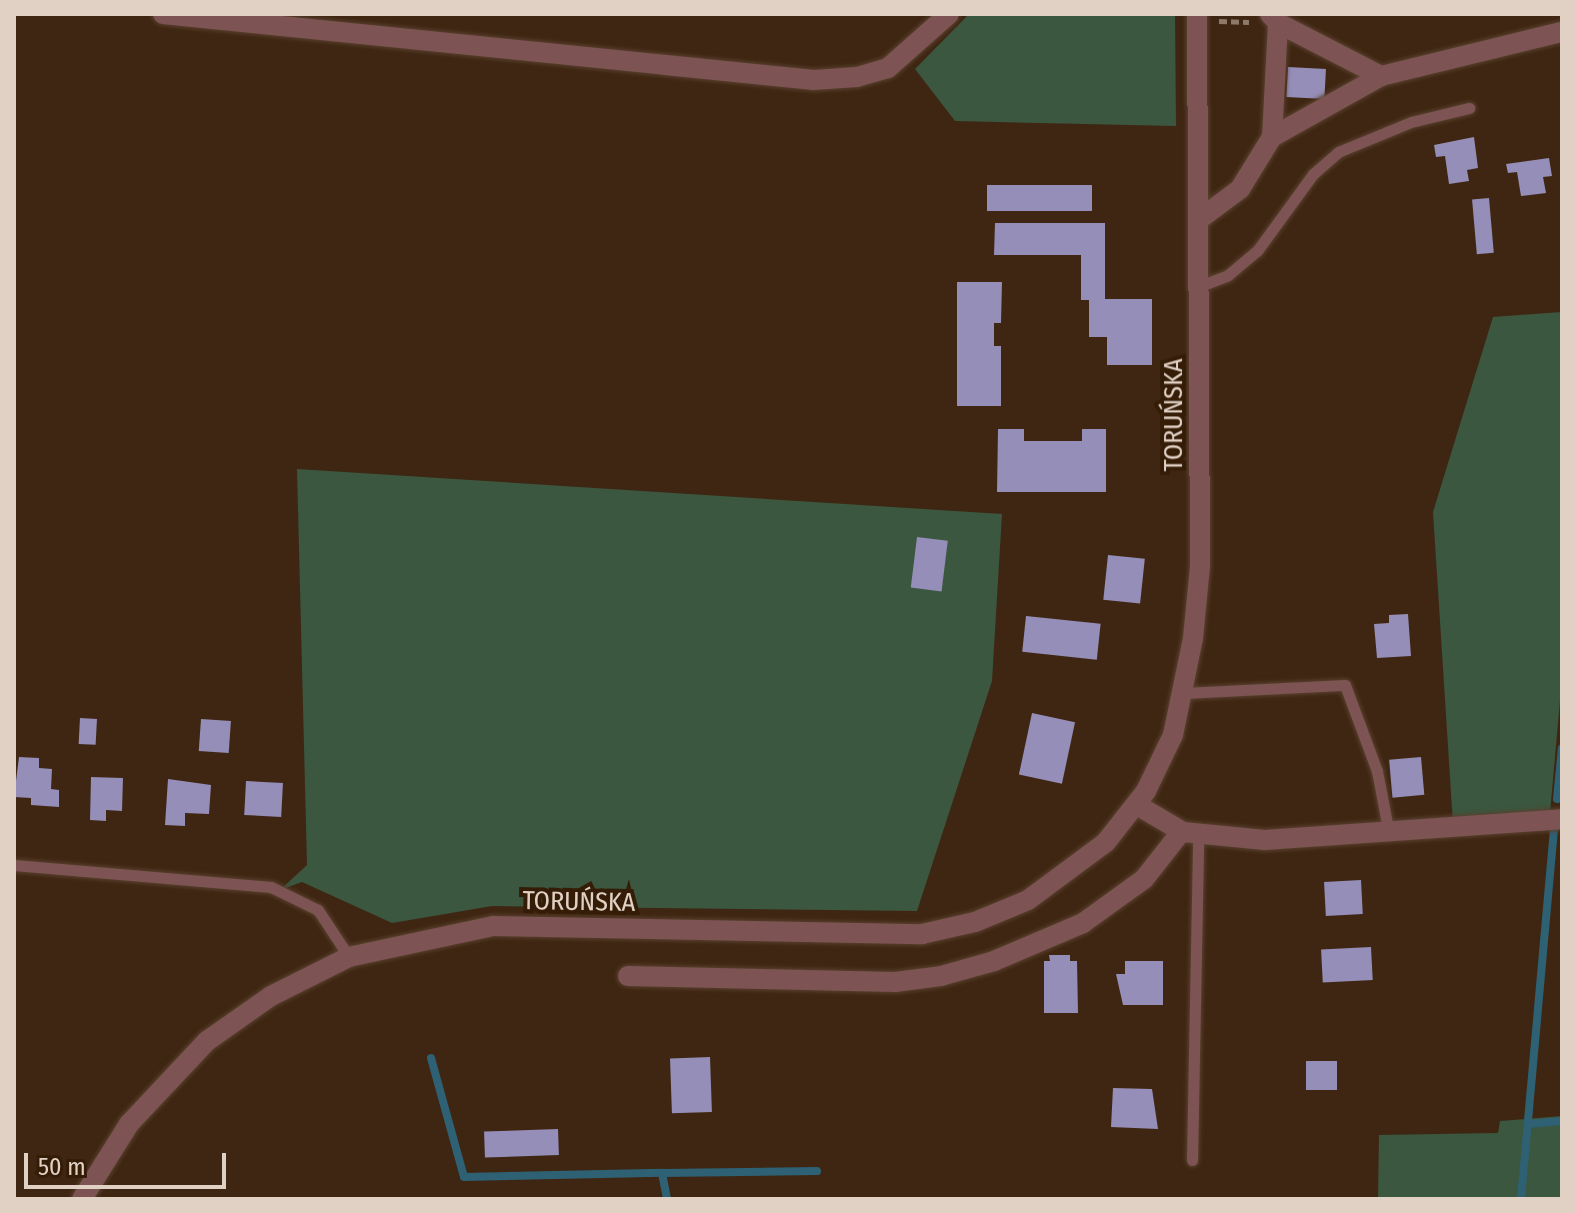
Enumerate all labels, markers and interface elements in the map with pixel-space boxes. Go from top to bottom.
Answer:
street label: TORUŃSKA [1158,359,1190,471]
street label: TORUŃSKA [522,885,636,919]
scale bar [28,1137,230,1187]
text: 50 m [38,1153,86,1181]

